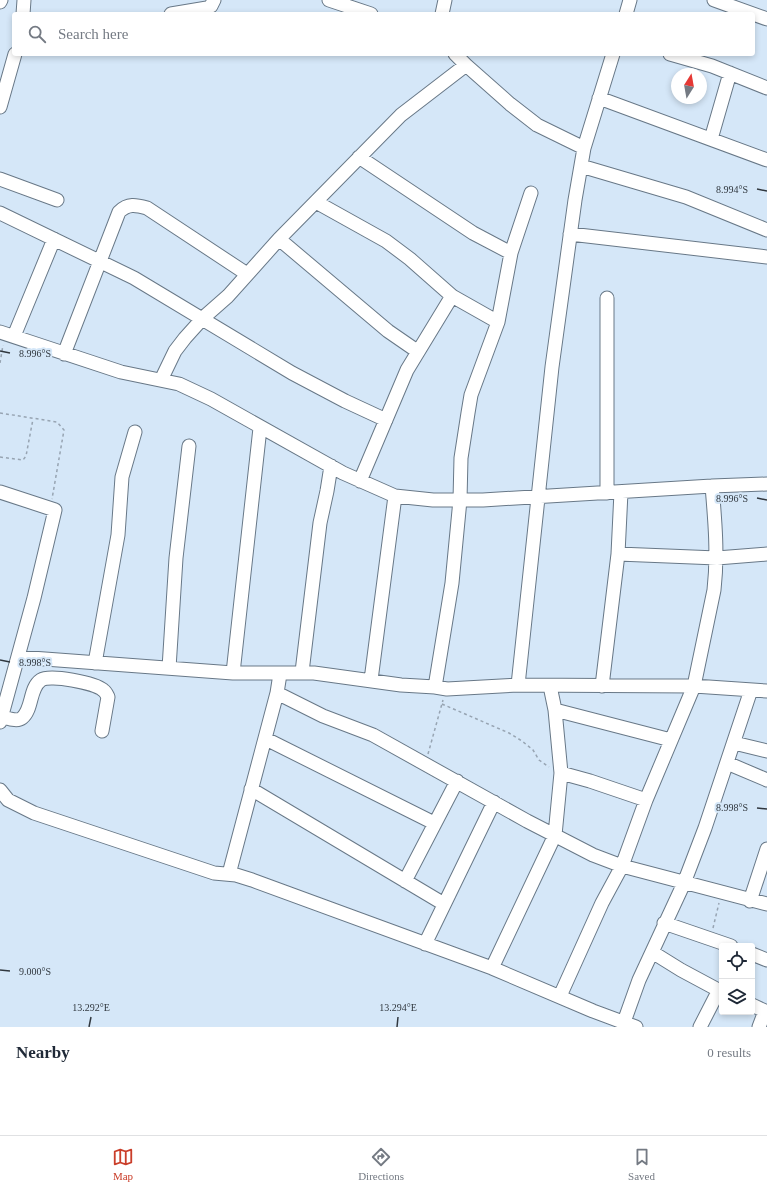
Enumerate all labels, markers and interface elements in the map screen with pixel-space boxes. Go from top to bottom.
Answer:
search box [12,12,755,56]
icon: search [26,23,48,45]
text: Search here [58,26,128,42]
north arrow [671,68,707,104]
text: 8.994°S [716,184,748,195]
text: 8.996°S [19,348,51,359]
text: 8.996°S [716,493,748,504]
text: 8.998°S [19,657,51,668]
text: 8.998°S [716,802,748,813]
map controls [719,943,755,1015]
button: locate [719,943,755,979]
text: 9.000°S [19,966,51,977]
button: layers [719,979,755,1015]
text: 13.292°E [72,1002,110,1013]
text: 13.294°E [379,1002,417,1013]
text: Nearby [16,1043,70,1062]
text: 0 results [707,1045,751,1060]
tab: Map [112,1146,134,1182]
tab: Directions [358,1146,404,1182]
tab: Saved [628,1146,655,1182]

